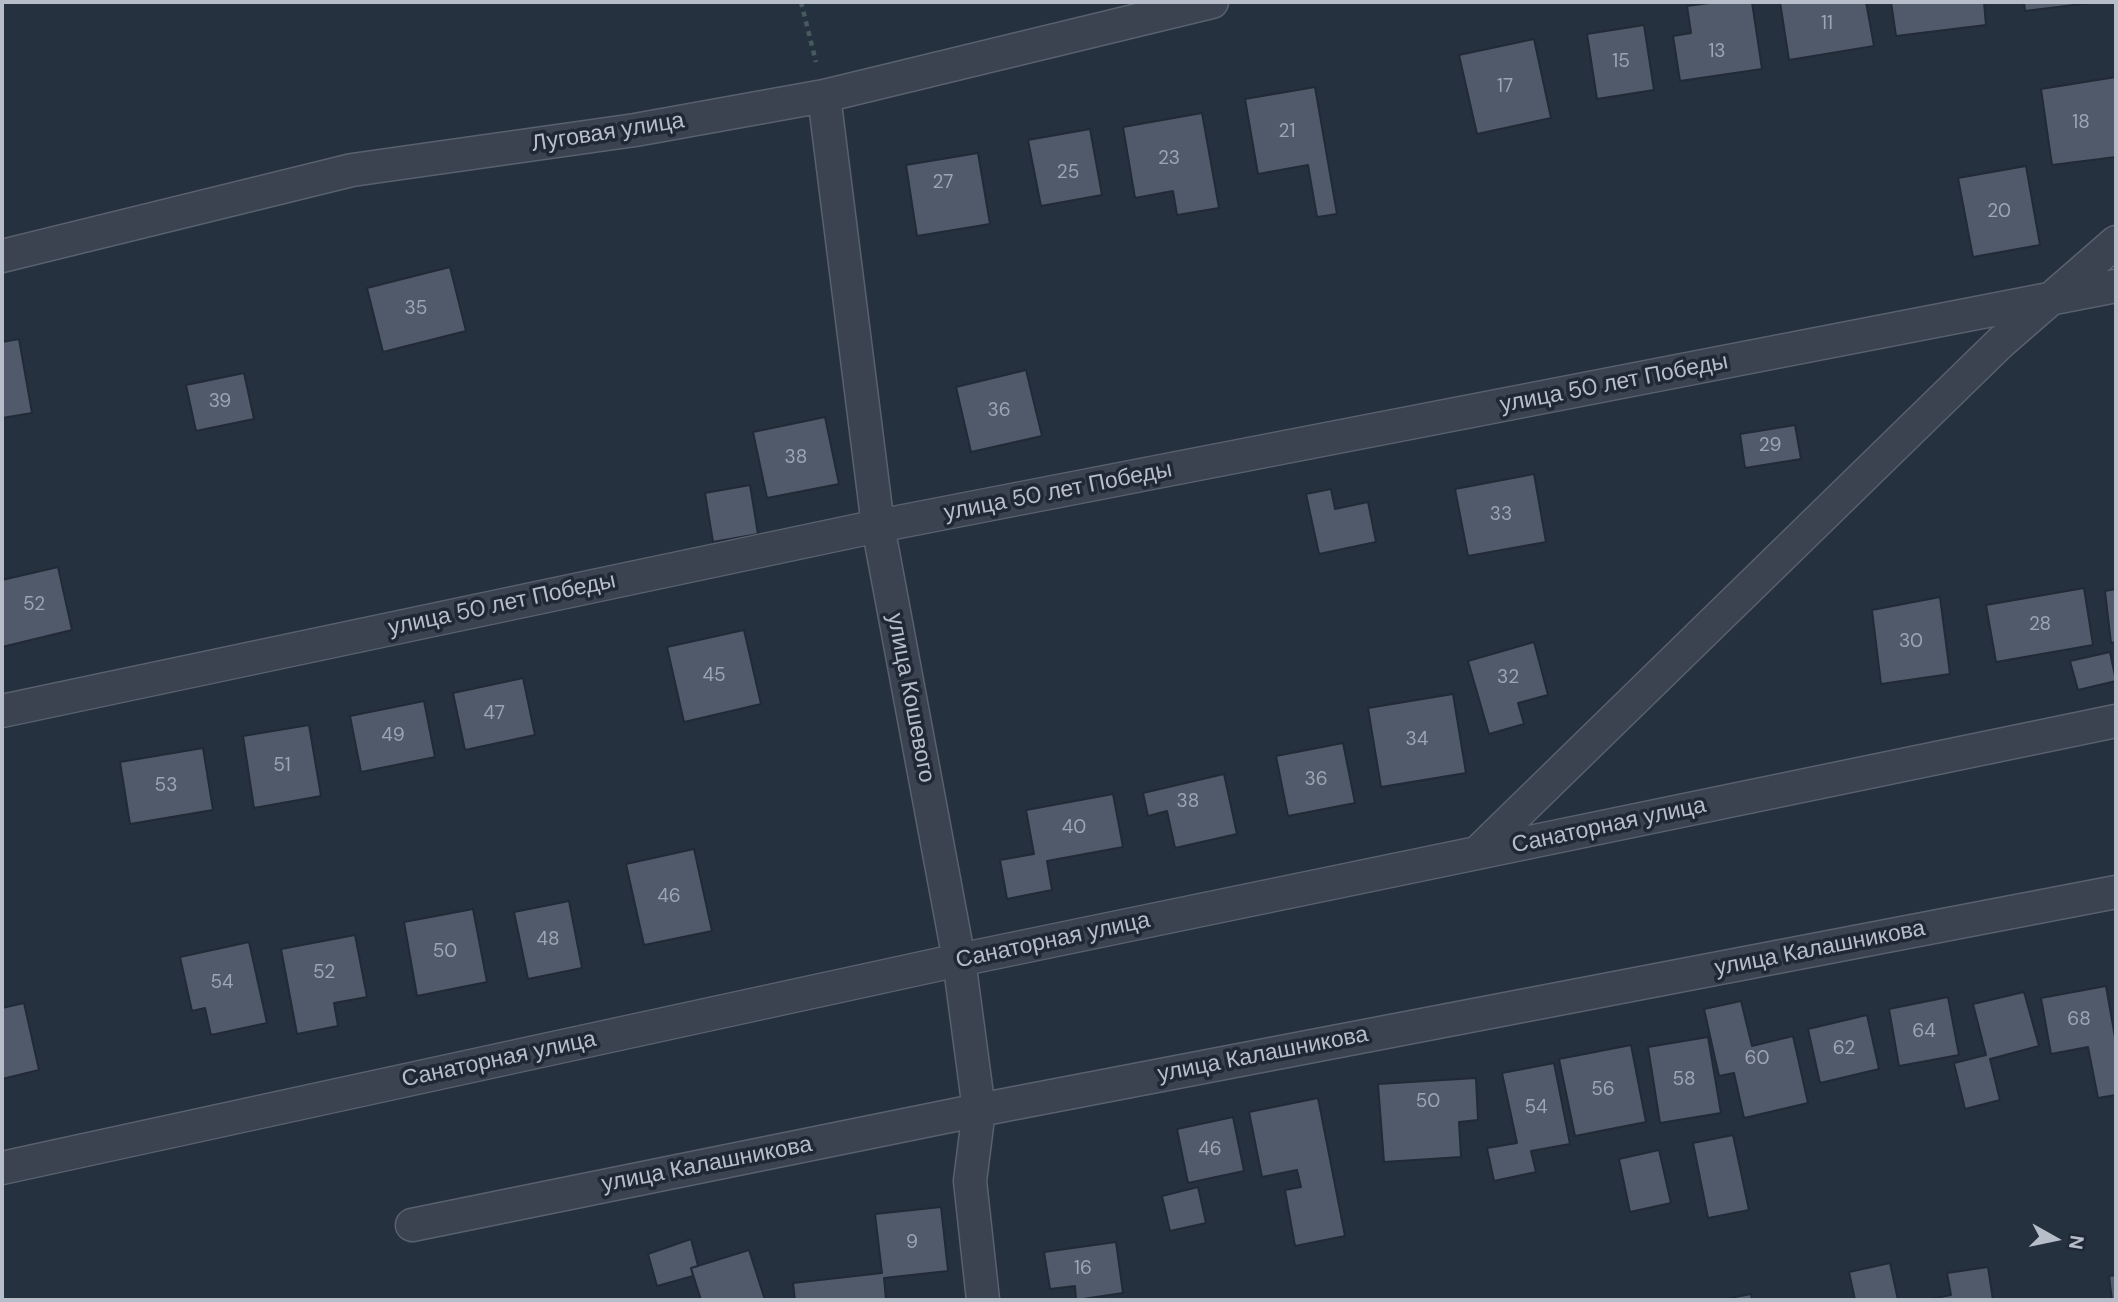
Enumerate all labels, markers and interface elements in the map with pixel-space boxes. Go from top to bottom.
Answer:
house number: 11 [1821,13,1833,35]
house number: 13 [1708,41,1726,63]
house number: 15 [1612,51,1630,73]
house number: 17 [1497,76,1513,98]
street label: Луговая улица [530,107,686,159]
house number: 18 [2072,112,2090,134]
house number: 21 [1279,121,1295,143]
house number: 23 [1158,148,1180,170]
house number: 25 [1057,162,1079,184]
house number: 27 [933,172,953,194]
house number: 20 [1987,201,2011,223]
house number: 35 [405,298,427,320]
street label: улица 50 лет Победы [1498,348,1730,420]
house number: 39 [209,391,231,413]
house number: 36 [987,400,1011,422]
house number: 29 [1759,435,1781,457]
house number: 38 [785,447,807,469]
street label: улица 50 лет Победы [942,456,1174,528]
house number: 33 [1490,504,1512,526]
street label: улица 50 лет Победы [386,567,618,643]
house number: 52 [23,594,45,616]
street label: улица Кошевого [880,611,940,785]
house number: 28 [2029,614,2051,636]
house number: 30 [1899,631,1923,653]
house number: 45 [702,665,726,687]
house number: 32 [1497,667,1519,689]
house number: 47 [483,703,505,725]
house number: 49 [381,725,405,747]
house number: 34 [1406,729,1428,751]
house number: 51 [273,755,291,777]
house number: 36 [1304,769,1328,791]
house number: 53 [155,775,177,797]
house number: 38 [1177,791,1199,813]
street label: Санаторная улица [1509,792,1709,860]
house number: 40 [1062,817,1086,839]
house number: 46 [657,886,681,908]
street label: Санаторная улица [953,907,1153,975]
street label: улица Калашникова [1713,915,1927,983]
house number: 48 [536,929,560,951]
house number: 50 [433,941,457,963]
house number: 52 [313,962,335,984]
house number: 54 [210,972,234,994]
house number: 68 [2067,1009,2091,1031]
street label: улица Калашникова [1156,1021,1370,1089]
house number: 64 [1912,1021,1936,1043]
street label: Санаторная улица [399,1026,599,1094]
house number: 62 [1833,1038,1855,1060]
house number: 60 [1745,1048,1769,1070]
house number: 58 [1672,1069,1696,1091]
house number: 56 [1591,1079,1615,1101]
house number: 50 [1416,1091,1440,1113]
house number: 54 [1524,1097,1548,1119]
street label: улица Калашникова [600,1131,814,1199]
house number: 46 [1198,1139,1222,1161]
north arrow [2020,1204,2090,1274]
house number: 9 [906,1232,918,1254]
text: N [2063,1234,2090,1251]
house number: 16 [1074,1258,1092,1280]

